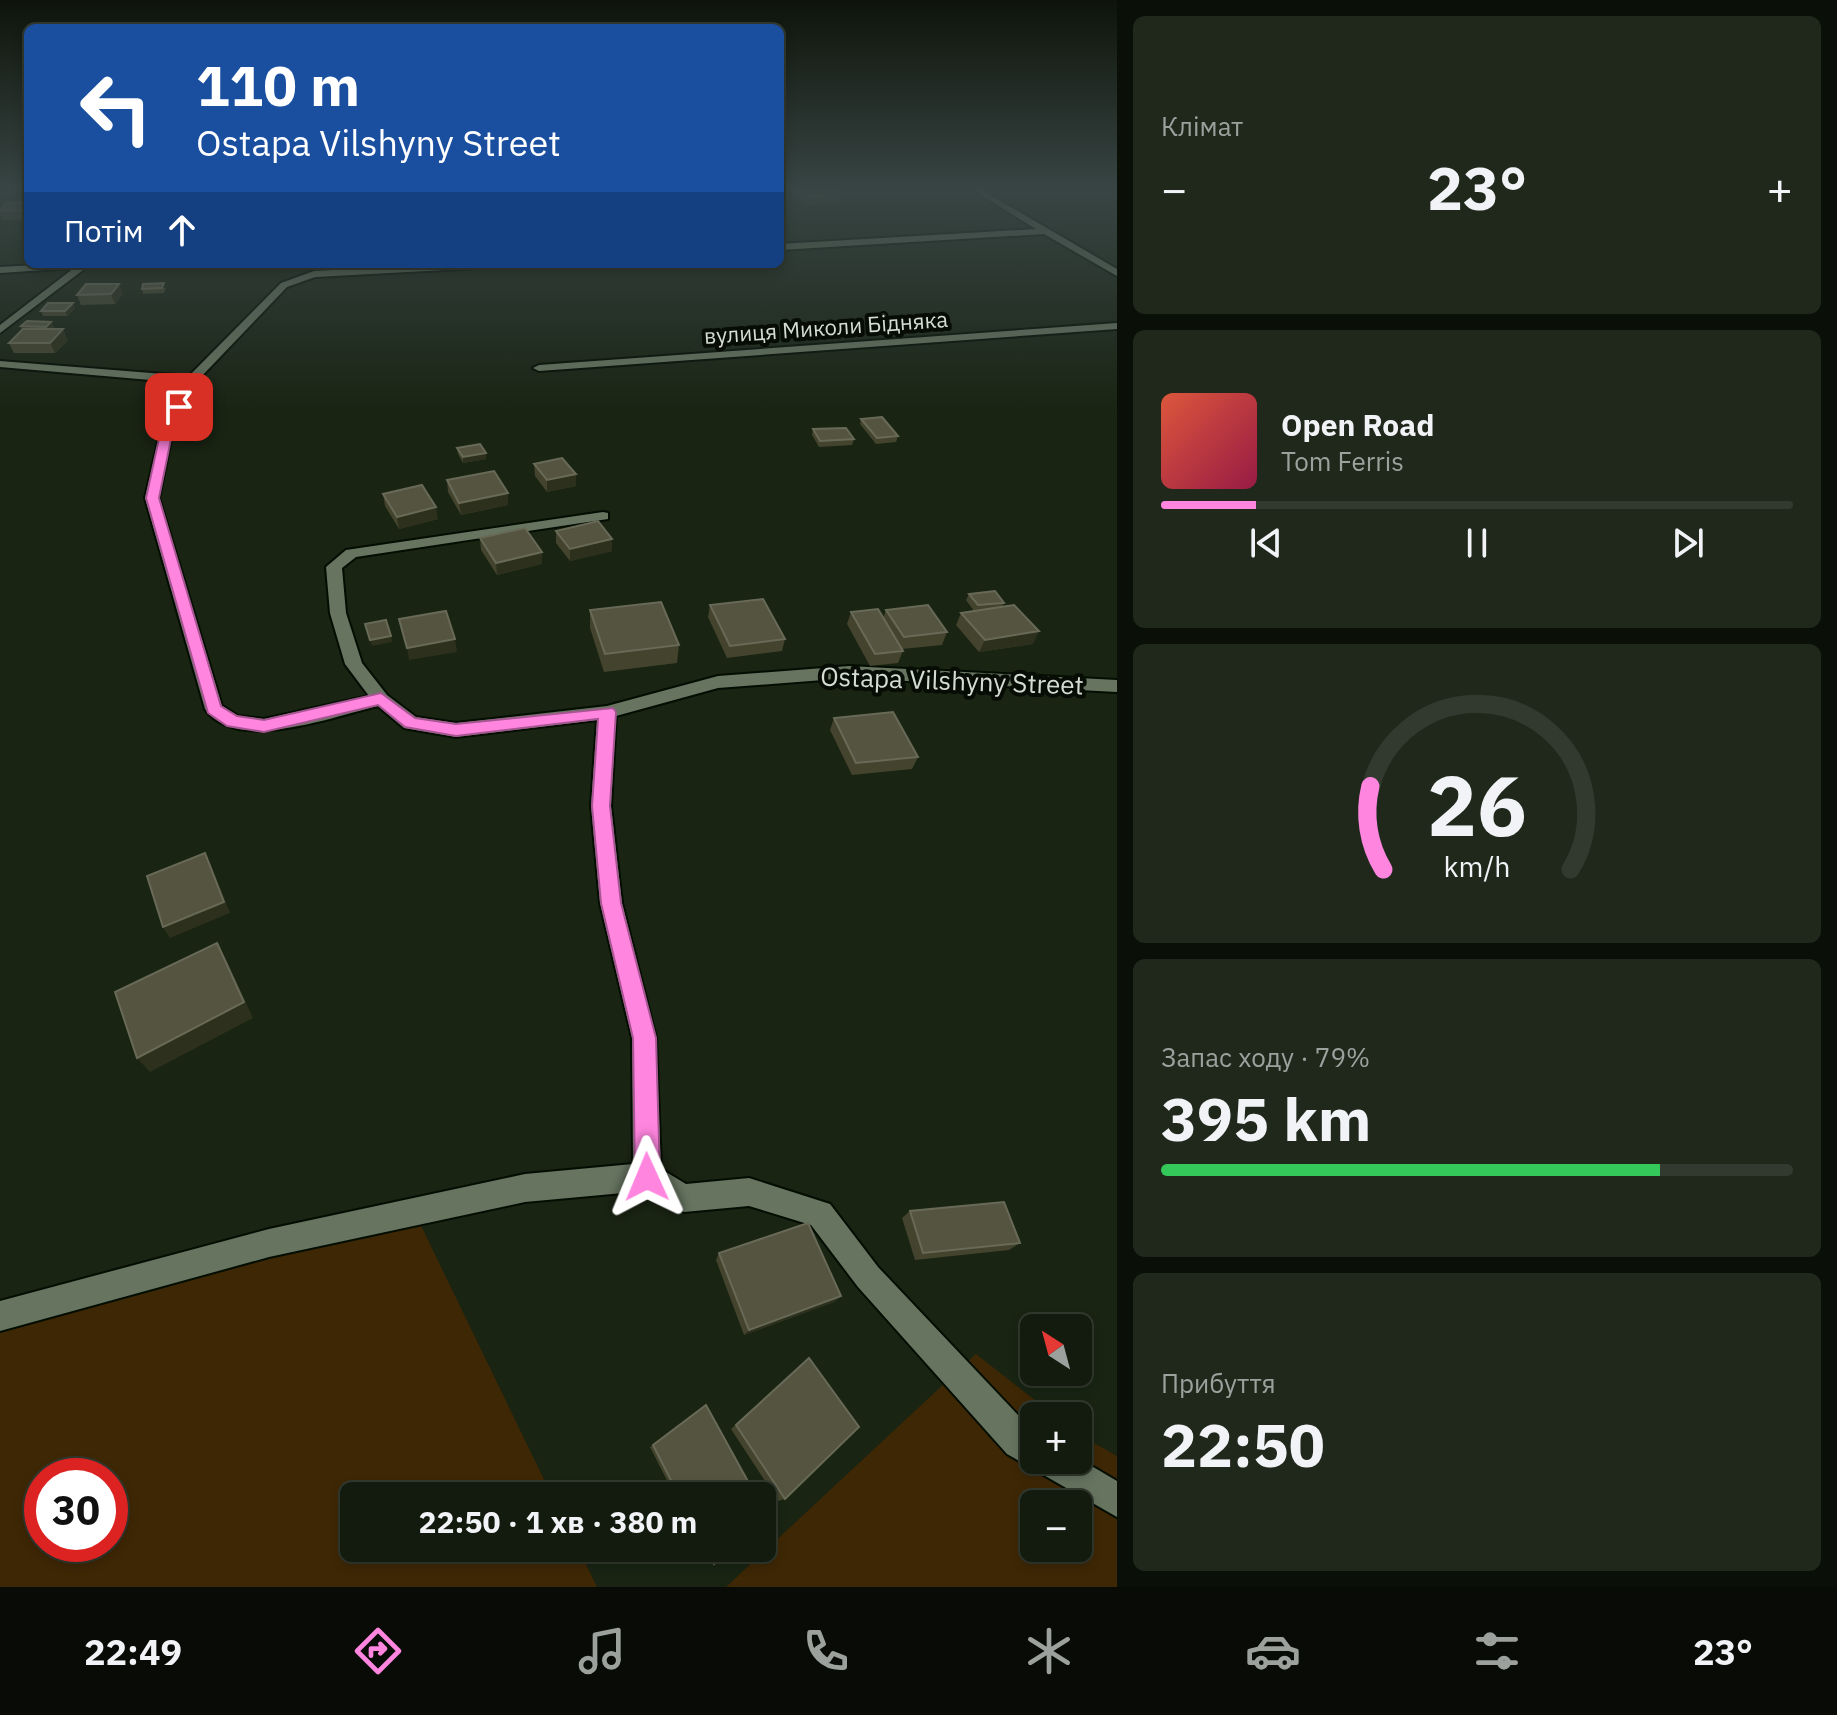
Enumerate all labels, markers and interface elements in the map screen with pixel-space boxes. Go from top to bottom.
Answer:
text: 110 m [196,49,360,121]
icon: left [64,56,168,160]
text: Клімат [1161,109,1243,143]
text: Ostapa Vilshyny Street [196,119,561,166]
text: 23° [1427,148,1527,227]
text: − [1161,160,1187,217]
text: + [1767,160,1793,217]
icon: ahead [160,208,204,252]
text: Потім [64,211,144,250]
street label: вулиця Миколи Бідняка [703,304,949,350]
pin [145,373,213,441]
icon: arrive [157,385,201,429]
text: Open Road [1281,405,1434,444]
text: Tom Ferris [1281,444,1404,478]
icon: previous [1244,521,1288,565]
icon: pause [1455,521,1499,565]
icon: next [1666,521,1710,565]
street label: Ostapa Vilshyny Street [820,658,1084,702]
text: 26 [1427,750,1527,858]
text: km/h [1443,848,1511,885]
text: Запас ходу · 79% [1161,1040,1370,1074]
text: 395 km [1161,1079,1371,1158]
position arrow [605,1135,689,1219]
north arrow [1020,1314,1092,1386]
map controls [1020,1314,1092,1562]
text: Прибуття [1161,1366,1276,1400]
button: + [1020,1402,1092,1474]
text: 22:50 [1161,1405,1325,1484]
speed limit sign: 30 [24,1458,128,1562]
button: − [1020,1490,1092,1562]
text: 22:50 · 1 хв · 380 m [419,1502,697,1541]
icon: directions [350,1623,406,1679]
icon: music [574,1623,630,1679]
icon: phone [798,1623,854,1679]
icon: climate [1021,1623,1077,1679]
icon: car [1245,1623,1301,1679]
icon: filters [1469,1623,1525,1679]
text: 22:49 [84,1628,182,1675]
text: 23° [1693,1628,1753,1675]

